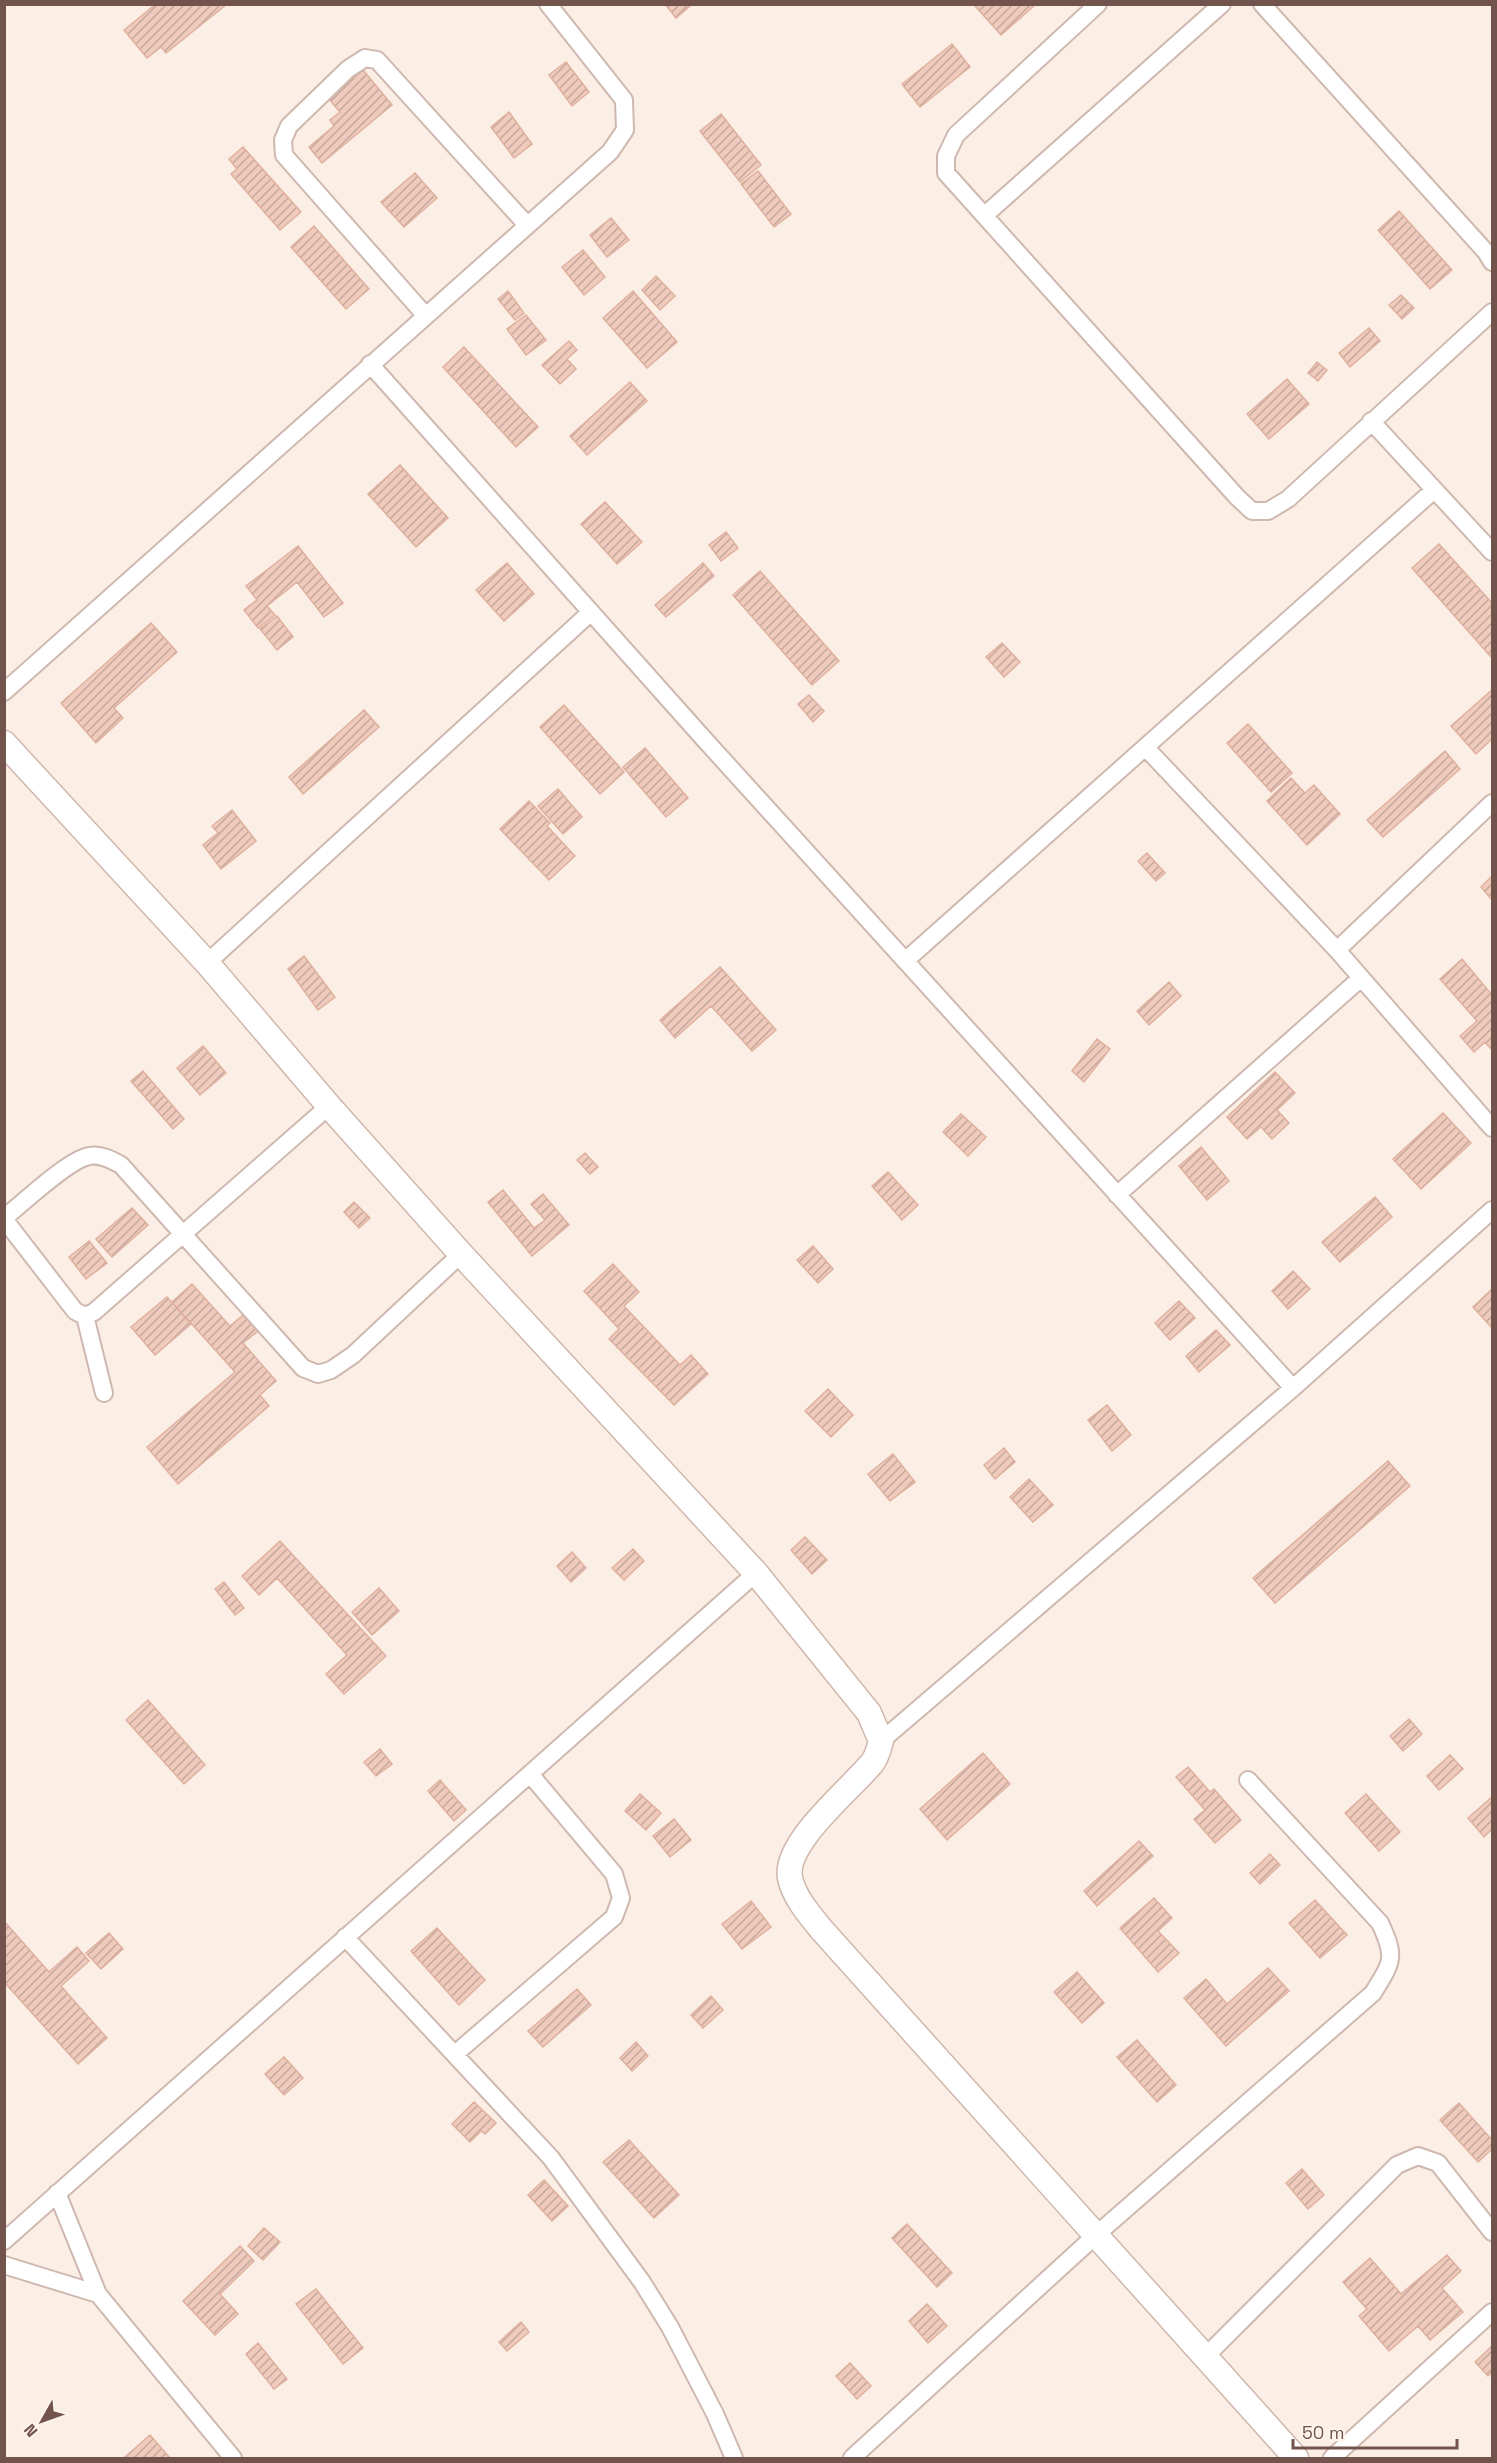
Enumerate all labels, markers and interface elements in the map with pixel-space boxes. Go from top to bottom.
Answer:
north arrow [12,2391,72,2451]
scale bar [1293,2412,1456,2450]
text: N [19,2419,42,2441]
text: 50 m [1302,2421,1344,2444]

